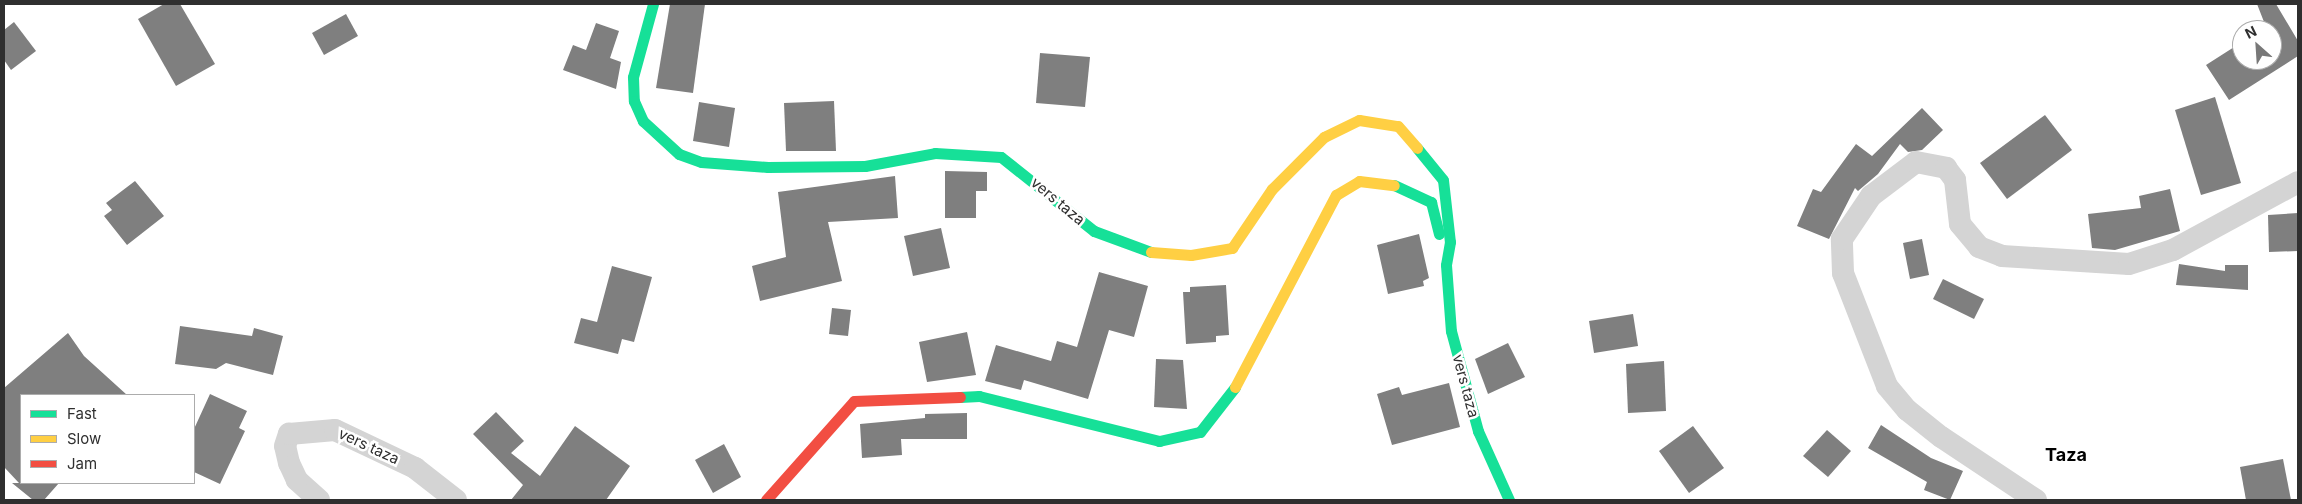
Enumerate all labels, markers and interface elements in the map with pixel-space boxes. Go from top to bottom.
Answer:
north arrow [2232,20,2282,70]
text: N [2242,22,2259,42]
street label: vers taza [1027,173,1089,229]
street label: vers taza [1449,352,1483,420]
legend [20,394,195,484]
text: Fast [67,404,97,423]
street label: vers taza [336,424,402,468]
text: Slow [67,429,101,448]
district label: Taza [2045,444,2087,466]
text: Jam [67,454,97,473]

